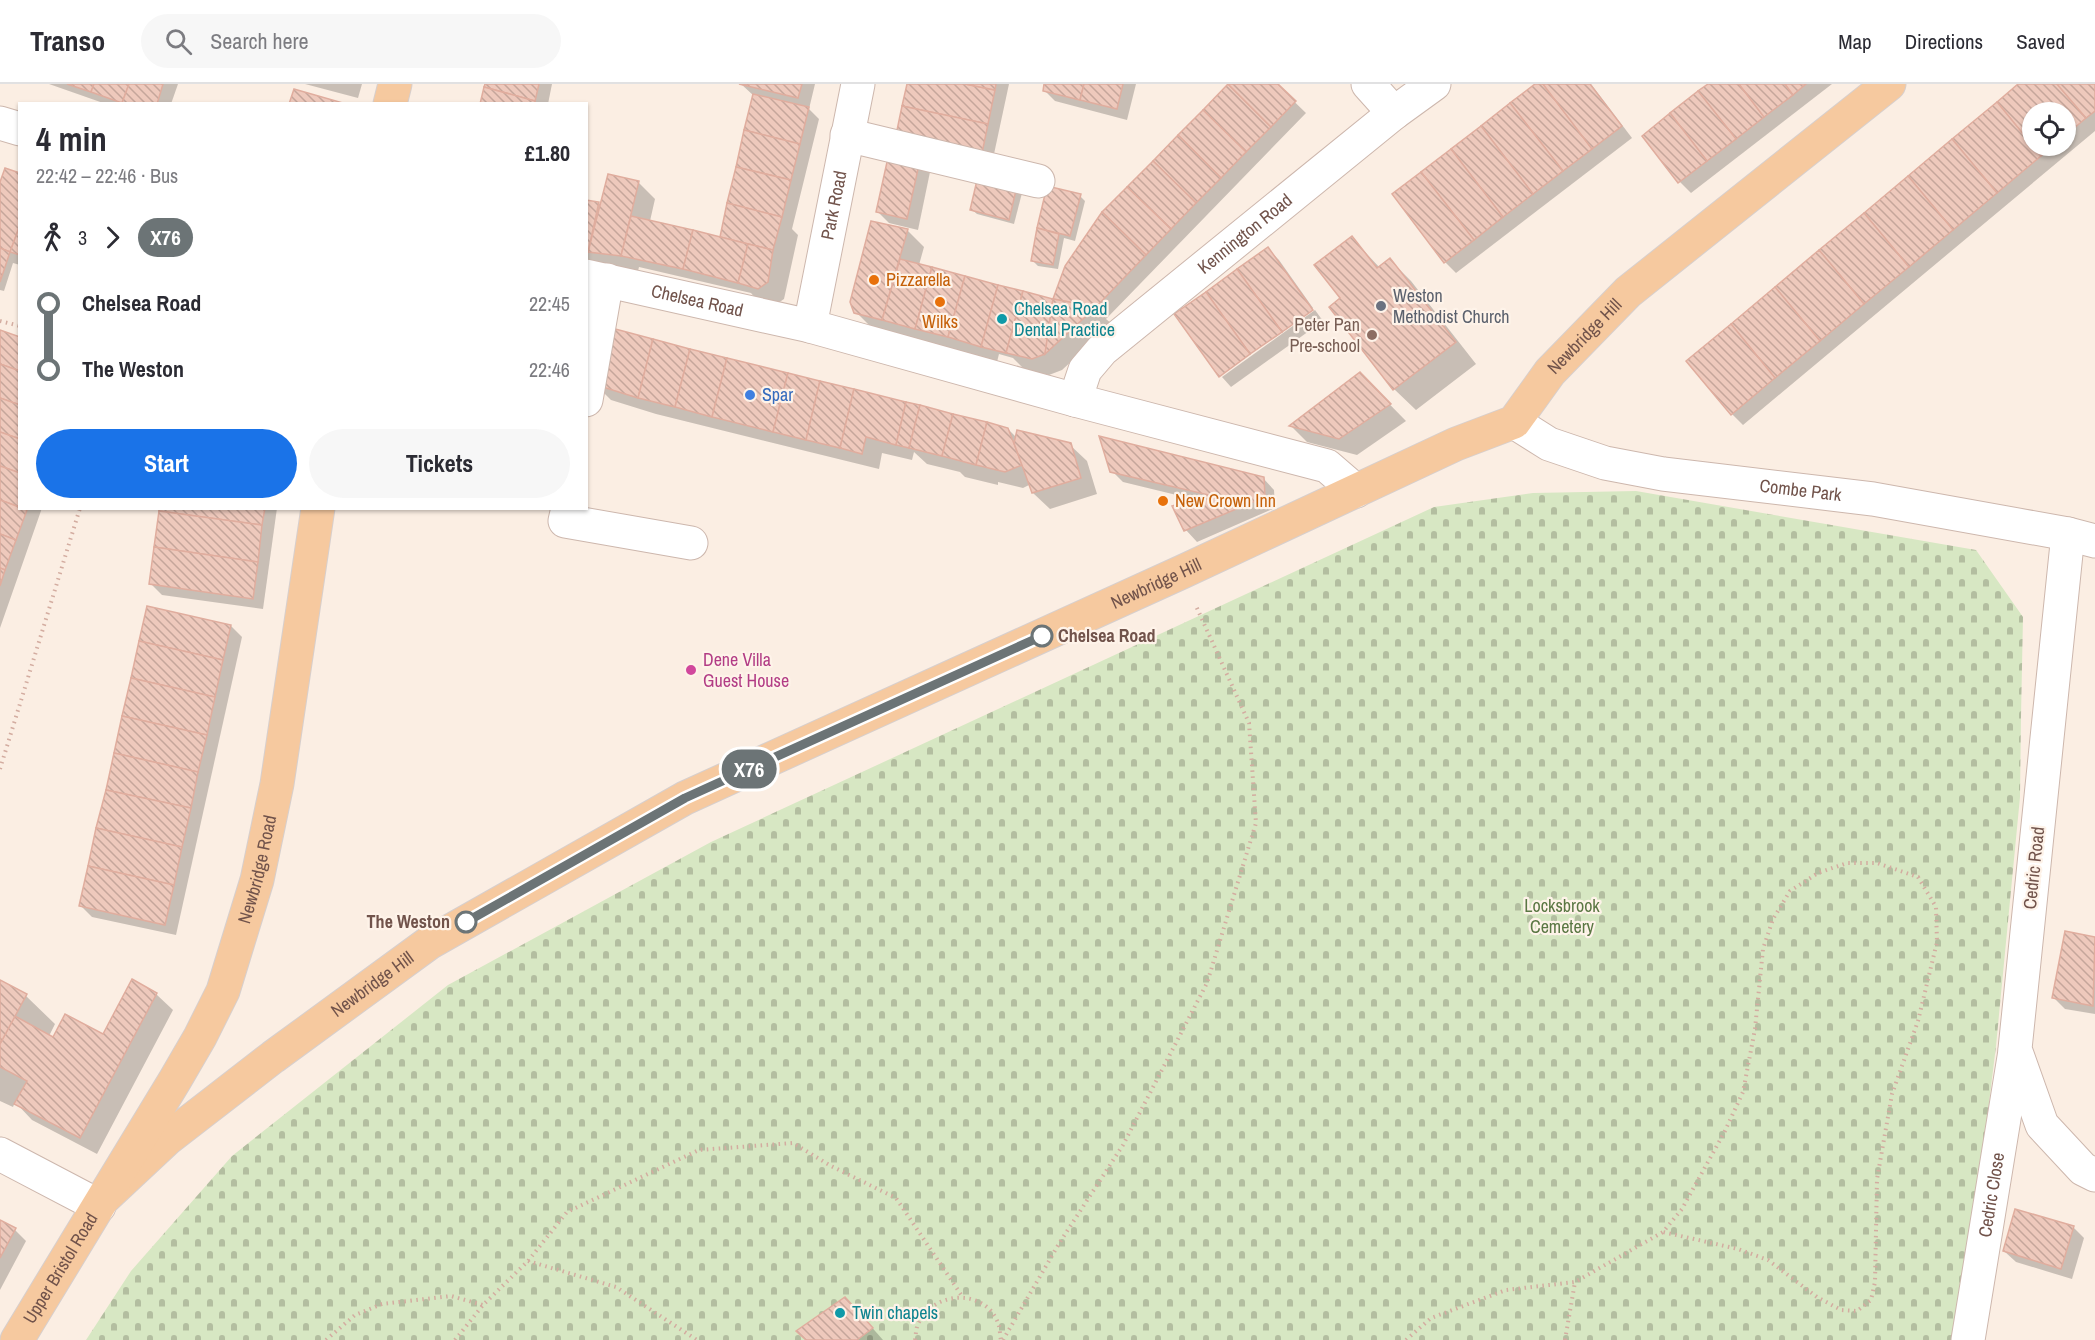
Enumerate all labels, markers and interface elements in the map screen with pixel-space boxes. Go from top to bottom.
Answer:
search box [141,14,561,68]
text: Transo [30,22,105,60]
icon: search [162,25,195,58]
text: Search here [210,26,309,56]
text: Map [1838,27,1872,56]
text: Directions [1905,27,1983,56]
text: Saved [2016,27,2065,56]
map controls [2022,102,2076,156]
button: locate [2022,102,2076,156]
text: 4 min [36,117,107,161]
text: £1.80 [525,138,570,168]
text: 22:42 – 22:46 · Bus [36,162,178,189]
street label: Park Road [814,169,852,242]
street label: Kennington Road [1192,188,1297,280]
icon: walk [36,221,69,254]
icon: forward [96,221,129,254]
text: X76 [150,223,181,252]
text: 3 [78,224,87,251]
place label: Pizzarella [886,267,951,292]
marker: Pizzarella [867,273,881,287]
street label: Chelsea Road [649,278,746,323]
place label: Weston Methodist Church [1393,283,1510,329]
text: Chelsea Road [82,288,201,318]
text: 22:45 [529,290,570,317]
street label: Newbridge Hill [1542,293,1627,380]
marker: Wilks [933,295,947,309]
place label: Chelsea Road Dental Practice [1014,296,1115,342]
marker: Weston Methodist Church [1374,299,1388,313]
place label: Wilks [922,309,958,334]
marker: Chelsea Road Dental Practice [995,312,1009,326]
place label: Peter Pan Pre-school [1289,312,1360,358]
marker: Peter Pan Pre-school [1365,328,1379,342]
text: The Weston [82,354,184,384]
text: 22:46 [529,356,570,383]
place label: Spar [762,382,793,407]
marker: Spar [743,388,757,402]
button: Start [36,429,297,498]
button: Tickets [309,429,570,498]
street label: Combe Park [1758,473,1843,507]
place label: New Crown Inn [1175,488,1276,513]
marker: New Crown Inn [1156,494,1170,508]
street label: Newbridge Hill [1107,552,1205,615]
place label: Chelsea Road [1058,623,1156,648]
marker: Chelsea Road [1031,625,1053,647]
place label: Dene Villa Guest House [703,647,789,693]
marker: Dene Villa Guest House [684,663,698,677]
line badge: X76 [714,750,783,788]
text: X76 [734,755,764,784]
street label: Newbridge Road [231,813,282,926]
street label: Cedric Road [2017,825,2050,910]
park label: Locksbrook Cemetery [1524,893,1600,939]
place label: The Weston [367,909,450,934]
marker: The Weston [455,911,477,933]
street label: Newbridge Hill [326,945,419,1023]
street label: Cedric Close [1972,1151,2010,1239]
street label: Upper Bristol Road [17,1208,104,1328]
place label: Twin chapels [852,1300,938,1325]
marker: Twin chapels [833,1306,847,1320]

